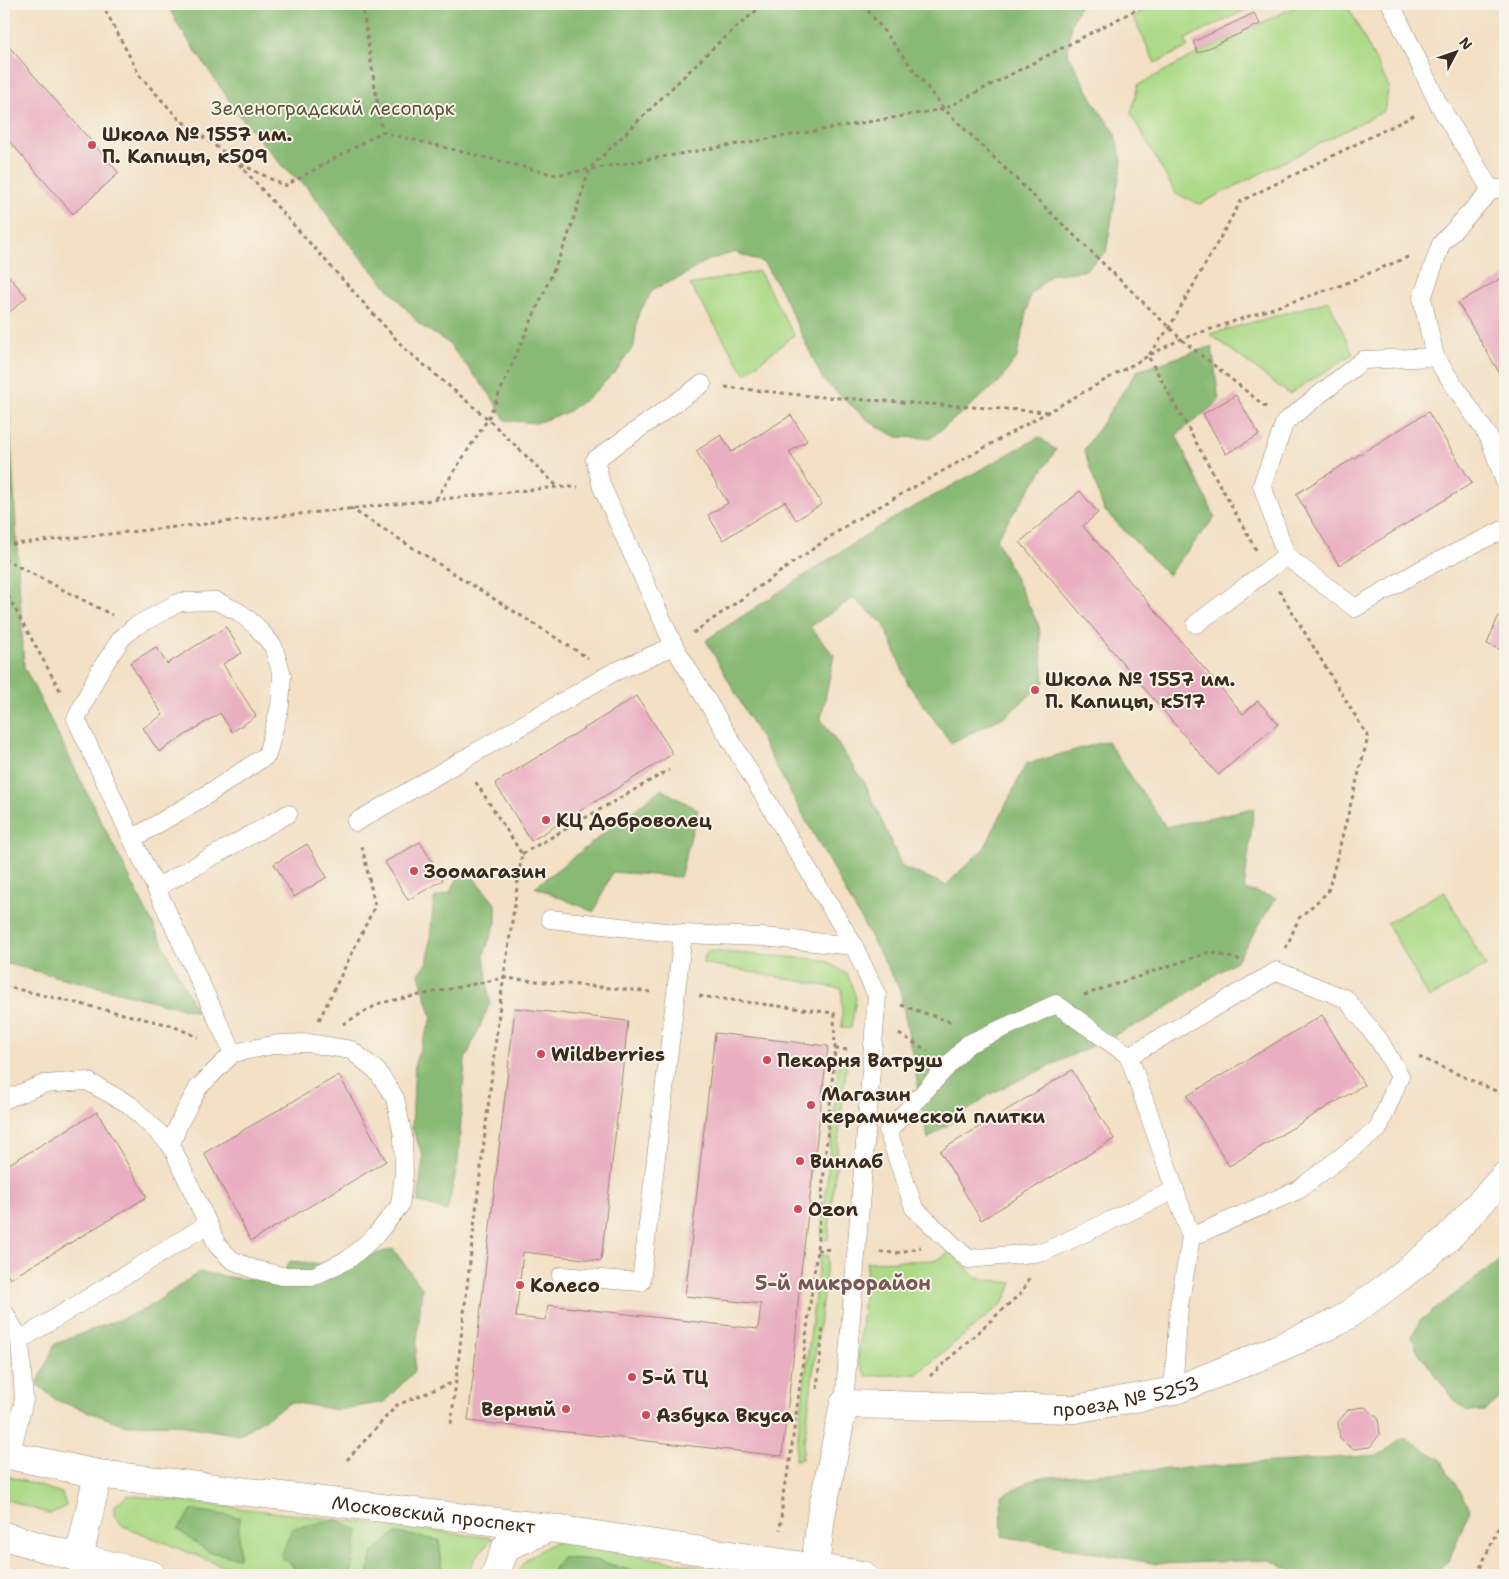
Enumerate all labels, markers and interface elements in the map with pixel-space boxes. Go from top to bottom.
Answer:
north arrow [1432,28,1482,78]
text: N [1455,33,1476,54]
park label: Зеленоградский лесопарк [211,96,455,121]
place label: Школа № 1557 им. П. Капицы, к509 [102,122,292,169]
marker: Школа № 1557 им. П. Капицы, к509 [86,139,98,151]
place label: Школа № 1557 им. П. Капицы, к517 [1045,667,1235,714]
marker: Школа № 1557 им. П. Капицы, к517 [1029,684,1041,696]
place label: КЦ Доброволец [556,808,712,833]
marker: КЦ Доброволец [540,814,552,826]
place label: Зоомагазин [424,859,546,884]
marker: Зоомагазин [408,865,420,877]
place label: Wildberries [551,1042,665,1067]
marker: Wildberries [535,1048,547,1060]
place label: Пекарня Ватруш [777,1048,943,1073]
marker: Пекарня Ватруш [761,1054,773,1066]
place label: Магазин керамической плитки [821,1082,1045,1129]
marker: Магазин керамической плитки [805,1099,817,1111]
place label: Винлаб [810,1149,883,1174]
marker: Винлаб [794,1155,806,1167]
place label: Ozon [808,1197,858,1222]
marker: Ozon [792,1203,804,1215]
district label: 5-й микрорайон [755,1270,931,1296]
place label: Колесо [530,1273,600,1298]
marker: Колесо [514,1279,526,1291]
place label: 5-й ТЦ [642,1365,708,1390]
street label: проезд № 5253 [1053,1370,1203,1422]
marker: 5-й ТЦ [626,1371,638,1383]
place label: Верный [481,1397,556,1422]
marker: Верный [560,1403,572,1415]
place label: Азбука Вкуса [656,1403,794,1428]
marker: Азбука Вкуса [640,1409,652,1421]
street label: Московский проспект [330,1490,537,1539]

